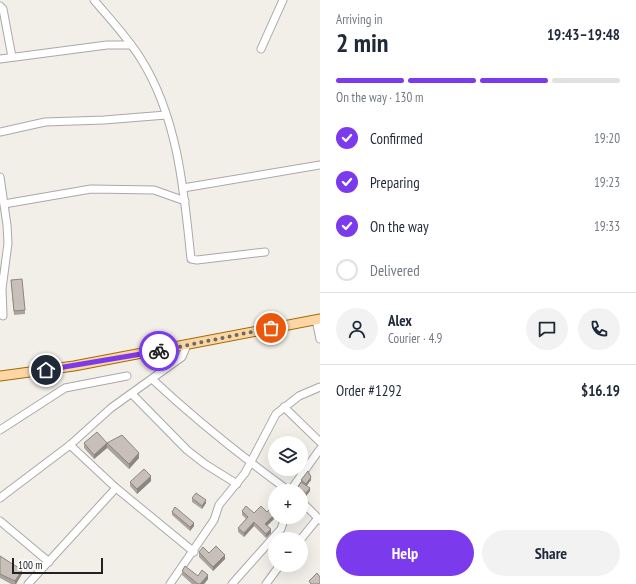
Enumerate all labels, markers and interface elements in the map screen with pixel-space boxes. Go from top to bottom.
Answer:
text: Arriving in [336,11,383,28]
text: 19:43–19:48 [547,25,620,44]
text: 2 min [336,26,389,59]
text: On the way · 130 m [336,89,423,106]
icon: check [336,127,358,149]
text: Confirmed [370,129,423,148]
text: 19:20 [594,130,620,147]
icon: check [336,171,358,193]
text: Preparing [370,173,420,192]
text: 19:23 [594,174,620,191]
icon: check [336,215,358,237]
text: On the way [370,217,429,236]
text: 19:33 [594,218,620,235]
text: Delivered [370,261,420,280]
button: person [336,308,378,350]
button: chat [526,308,568,350]
button: phone [578,308,620,350]
pin [254,311,288,345]
text: Alex [388,311,412,330]
icon: bag [260,317,282,339]
text: Courier · 4.9 [388,330,442,347]
courier [139,331,179,371]
icon: bike [148,340,170,362]
pin [29,353,63,387]
icon: home [35,359,57,381]
text: Order #1292 [336,381,402,400]
text: $16.19 [581,381,620,400]
map controls [268,436,308,572]
button: layers [268,436,308,476]
button: + [268,484,308,524]
button: Help [336,530,474,576]
button: Share [482,530,620,576]
button: − [268,532,308,572]
scale bar [12,556,103,575]
text: 100 m [18,558,42,572]

